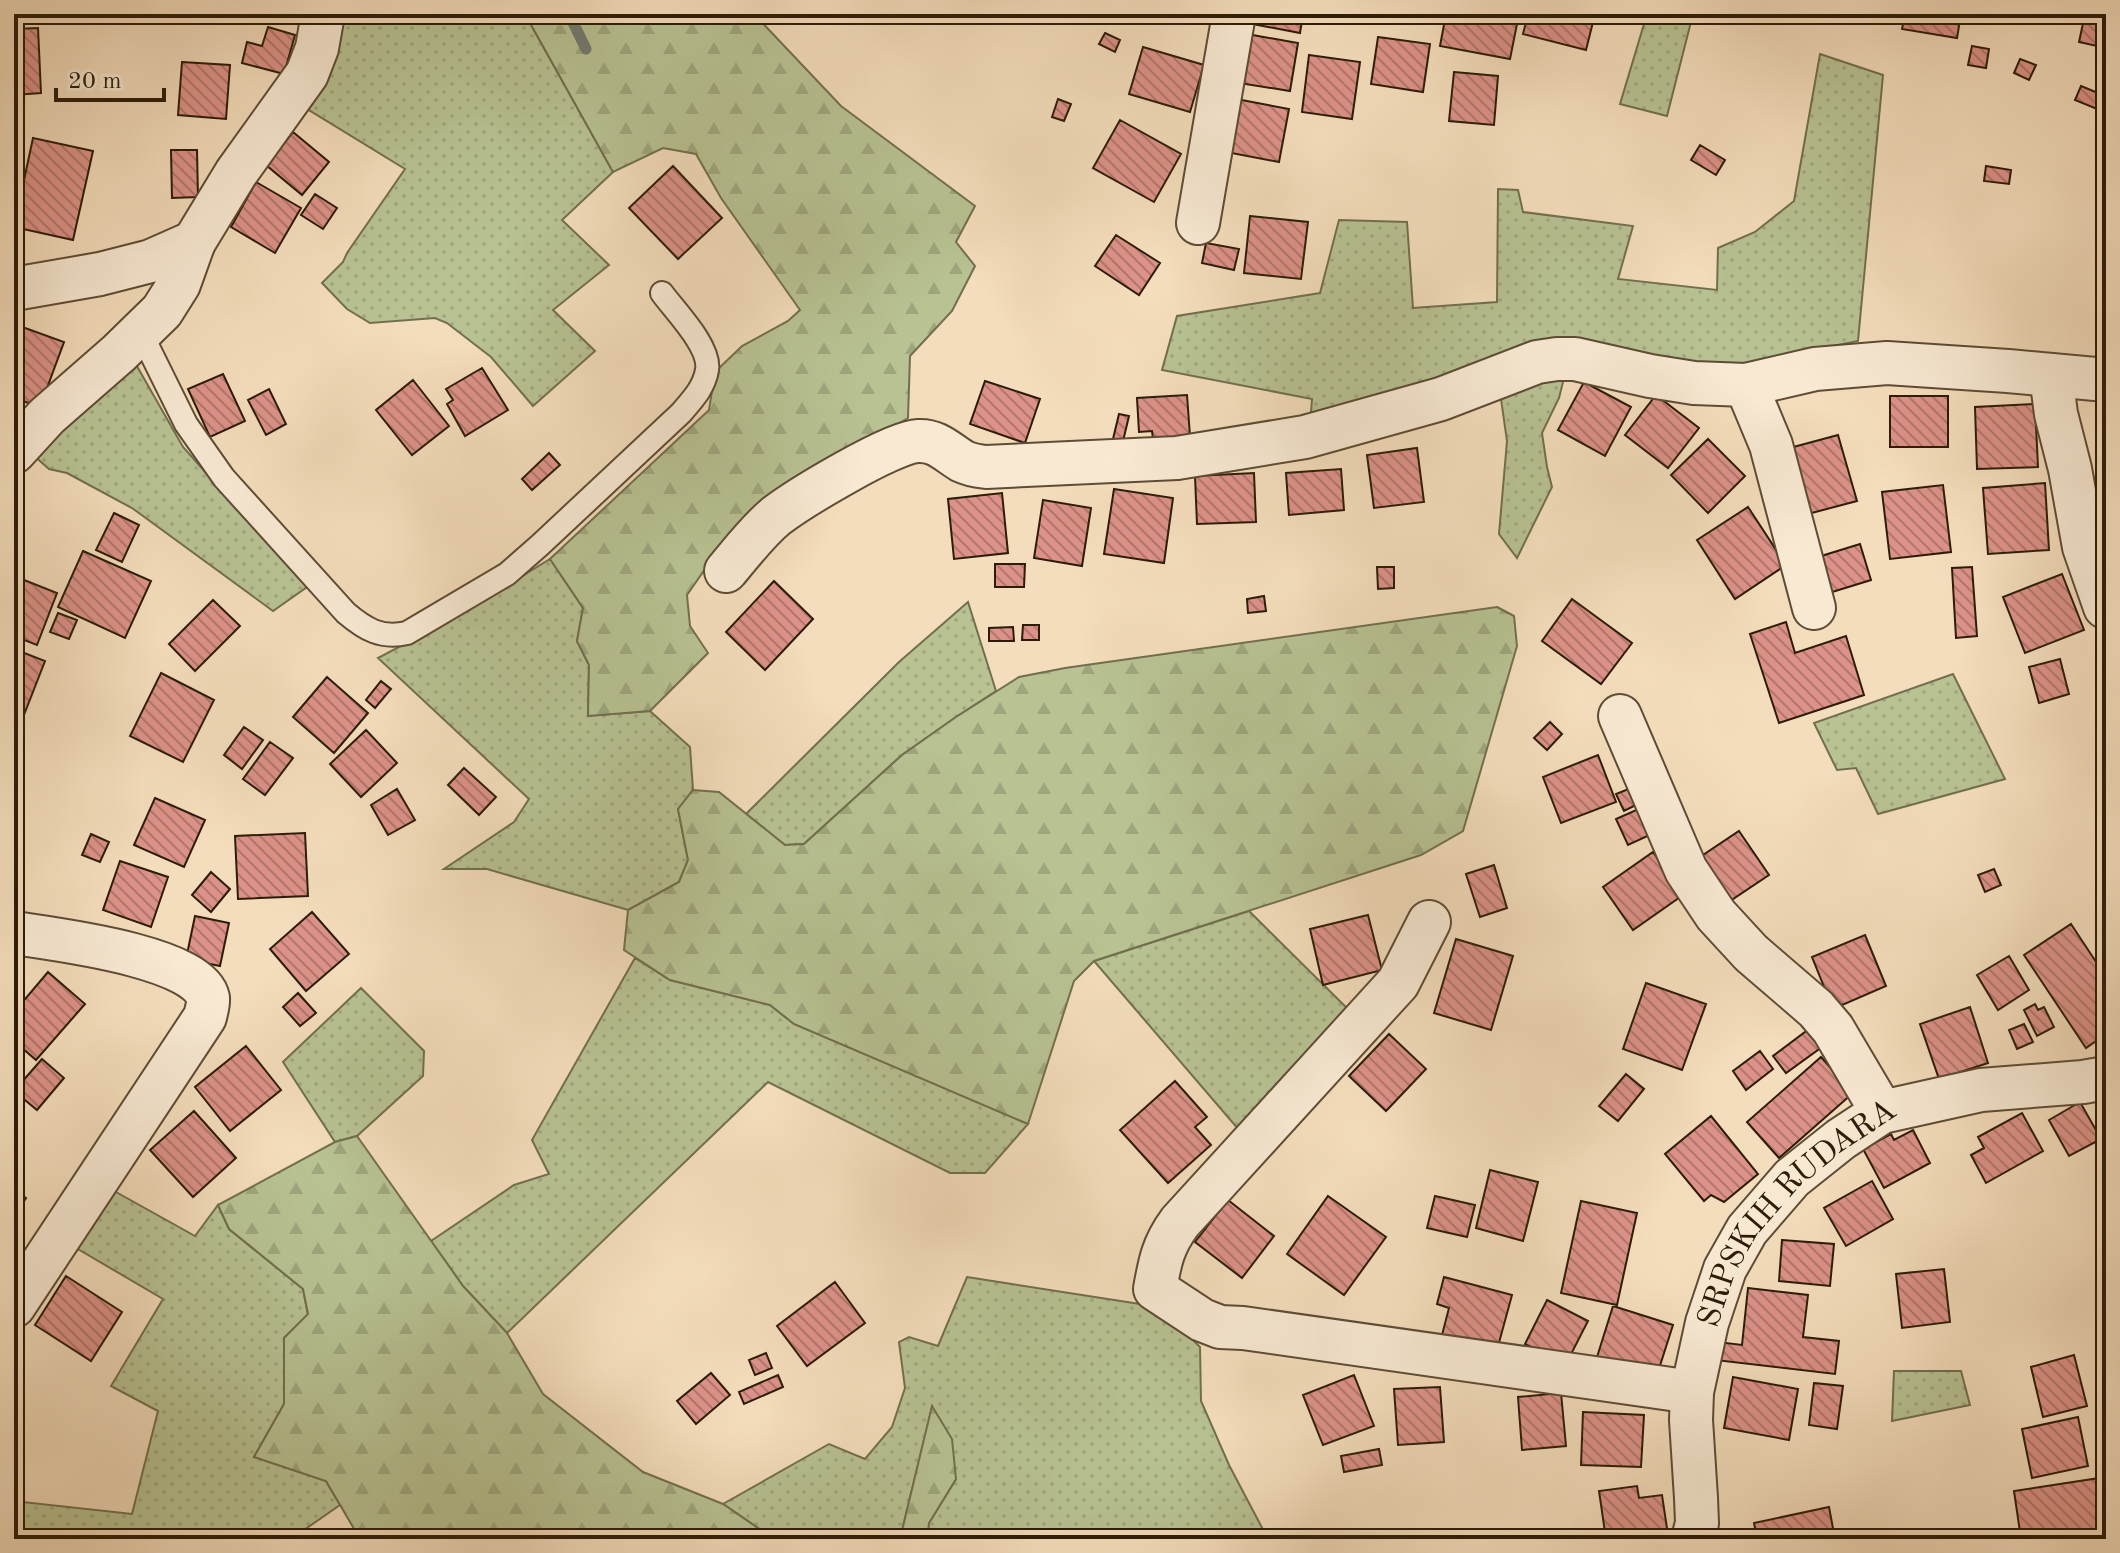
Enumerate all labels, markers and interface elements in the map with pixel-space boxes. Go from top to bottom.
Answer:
scale bar [56,52,164,102]
text: 20 m [68,70,122,94]
street label: SRPSKIH RUDARA [1694,1095,1902,1332]

